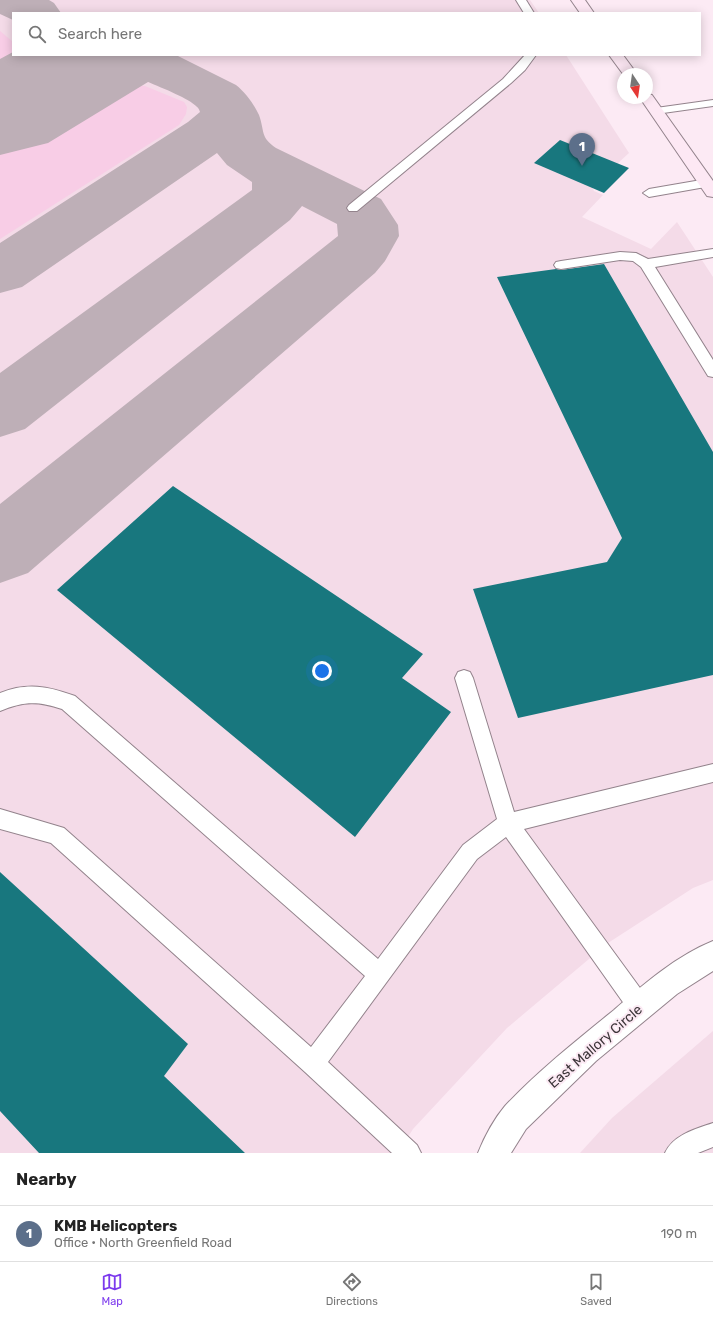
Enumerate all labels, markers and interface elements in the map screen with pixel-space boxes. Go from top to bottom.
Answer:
search box [12,12,701,56]
icon: search [26,23,48,45]
text: Search here [58,25,142,43]
north arrow [617,68,653,104]
pin: 1 [569,133,595,166]
your location [312,661,332,681]
street label: East Mallory Circle [545,1001,646,1092]
text: Nearby [16,1169,77,1189]
text: KMB Helicopters [54,1217,177,1235]
text: 1 [26,1226,32,1241]
text: 190 m [661,1226,697,1241]
text: Office · North Greenfield Road [54,1235,232,1250]
tab: Map [101,1271,123,1308]
tab: Directions [326,1271,378,1308]
tab: Saved [580,1271,612,1308]

